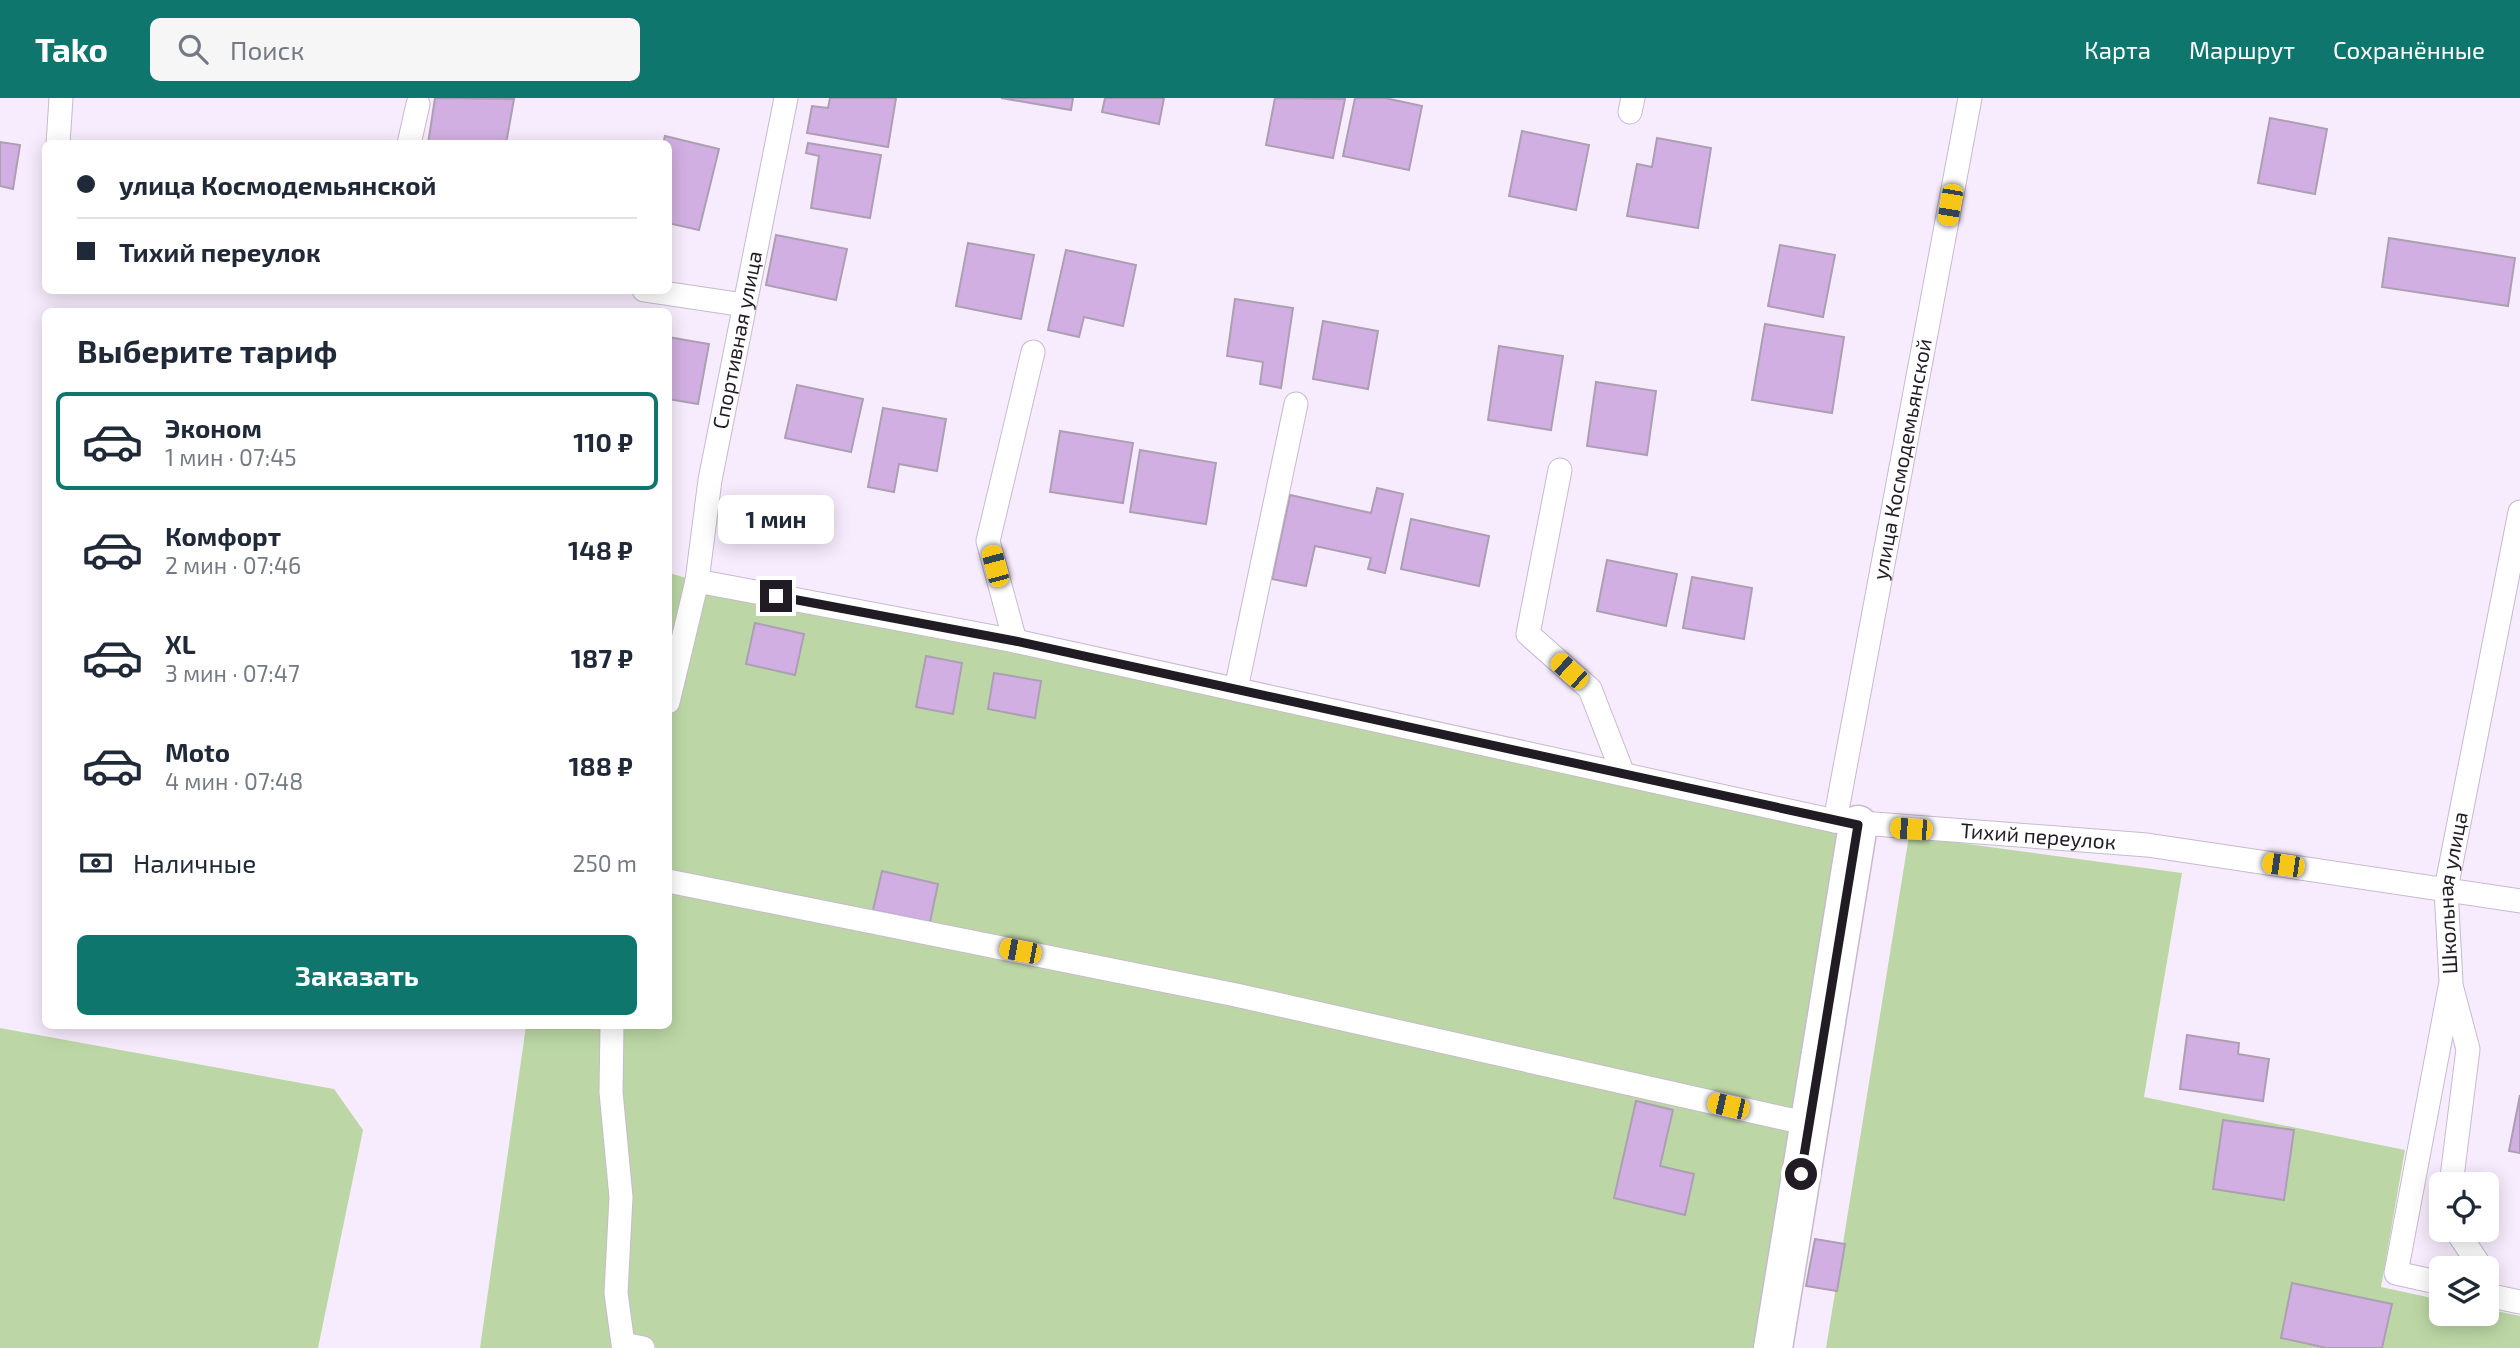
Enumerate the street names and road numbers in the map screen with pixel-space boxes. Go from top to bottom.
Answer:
street label: Спортивная улица [706,248,766,431]
street label: улица Космодемьянской [1866,336,1936,582]
street label: Школьная улица [2432,809,2472,975]
street label: Тихий переулок [1960,817,2117,854]

